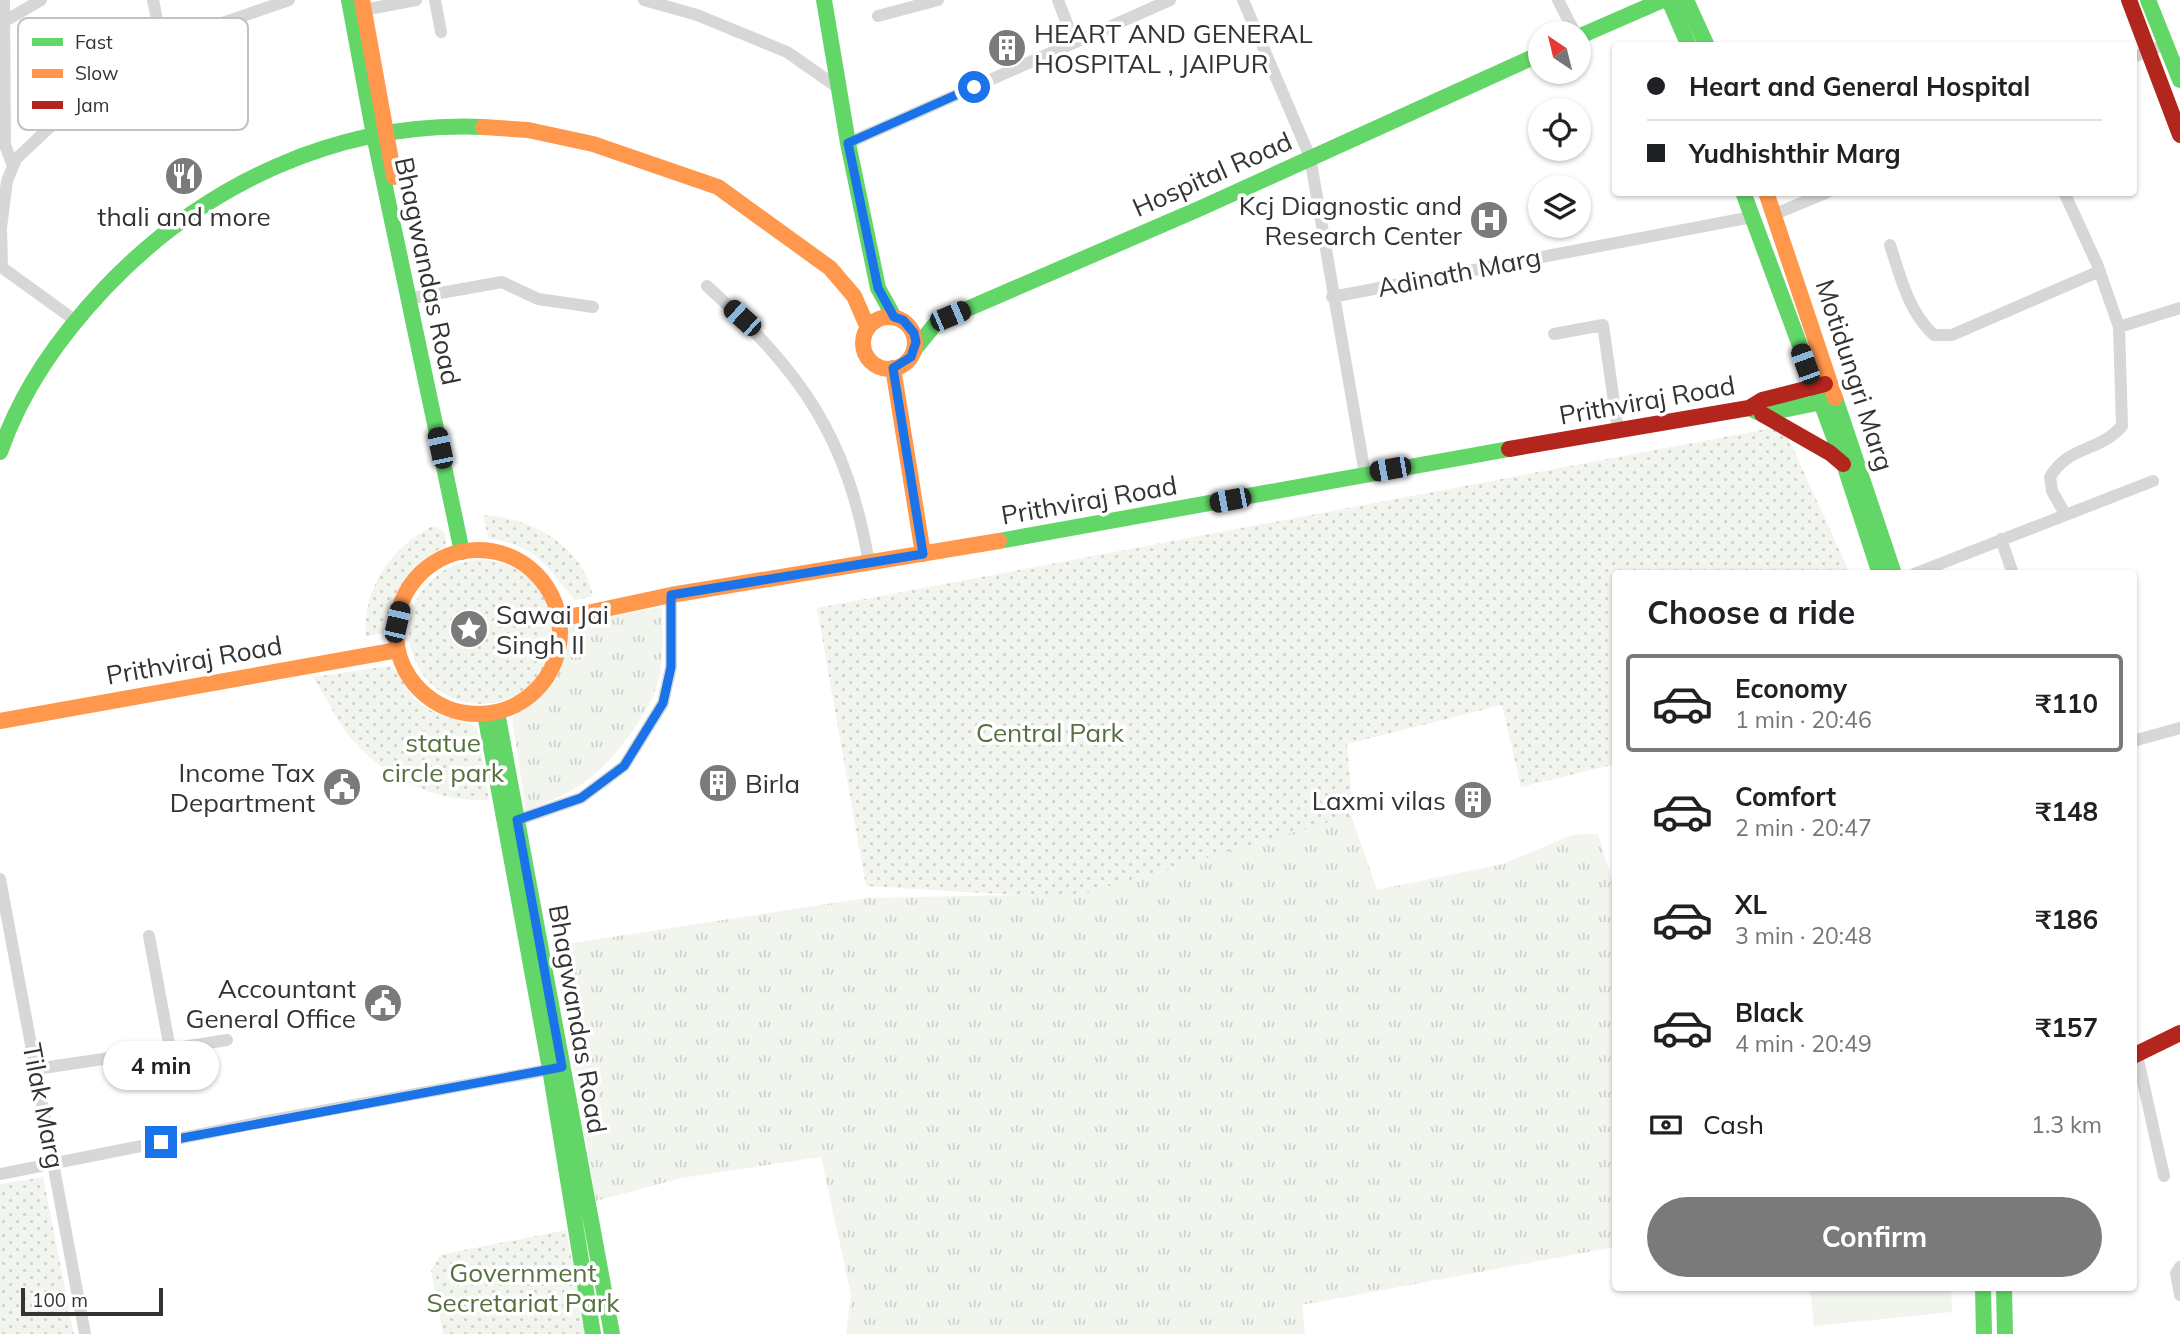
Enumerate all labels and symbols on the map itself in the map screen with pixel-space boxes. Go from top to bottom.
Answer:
place label: HEART AND GENERAL HOSPITAL , JAIPUR [1034,17,1313,80]
legend [18,18,248,130]
north arrow [1528,21,1591,84]
building icon: HEART AND GENERAL HOSPITAL , JAIPUR [986,27,1028,69]
text: Fast [75,30,113,54]
text: Slow [75,61,119,85]
route start [958,71,990,103]
text: Jam [75,93,109,117]
street label: Hospital Road [1127,124,1297,224]
street label: Bhagwandas Road [388,154,468,388]
restaurant icon: thali and more [163,155,205,197]
place label: Kcj Diagnostic and Research Center [1239,189,1463,252]
hospital icon: Kcj Diagnostic and Research Center [1468,199,1510,241]
place label: thali and more [97,200,271,233]
street label: Adinath Marg [1375,240,1543,304]
street label: Motidungri Marg [1809,275,1901,475]
car [720,296,765,340]
car [927,298,974,334]
car [1788,341,1823,387]
street label: Prithviraj Road [1556,368,1738,432]
car [426,425,455,471]
car [1368,455,1413,483]
street label: Prithviraj Road [998,468,1180,532]
car [1208,486,1253,514]
place label: Sawai Jai Singh II [496,598,609,661]
car [383,599,412,645]
place icon: Sawai Jai Singh II [448,608,490,650]
street label: Prithviraj Road [103,628,285,692]
park label: Central Park [976,716,1125,749]
park label: statue circle park [382,726,505,789]
place label: Income Tax Department [170,756,315,819]
building icon: Birla [697,762,739,804]
public building icon: Income Tax Department [321,766,363,808]
place label: Birla [745,767,800,800]
building icon: Laxmi vilas [1452,779,1494,821]
place label: Laxmi vilas [1312,784,1446,817]
street label: Bhagwandas Road [542,902,614,1136]
place label: Accountant General Office [185,972,356,1035]
public building icon: Accountant General Office [362,982,404,1024]
callout: 4 min [103,1040,219,1090]
street label: Tilak Marg [16,1041,72,1171]
route end [145,1126,177,1158]
park label: Government Secretariat Park [426,1256,620,1319]
scale bar [21,1285,163,1317]

